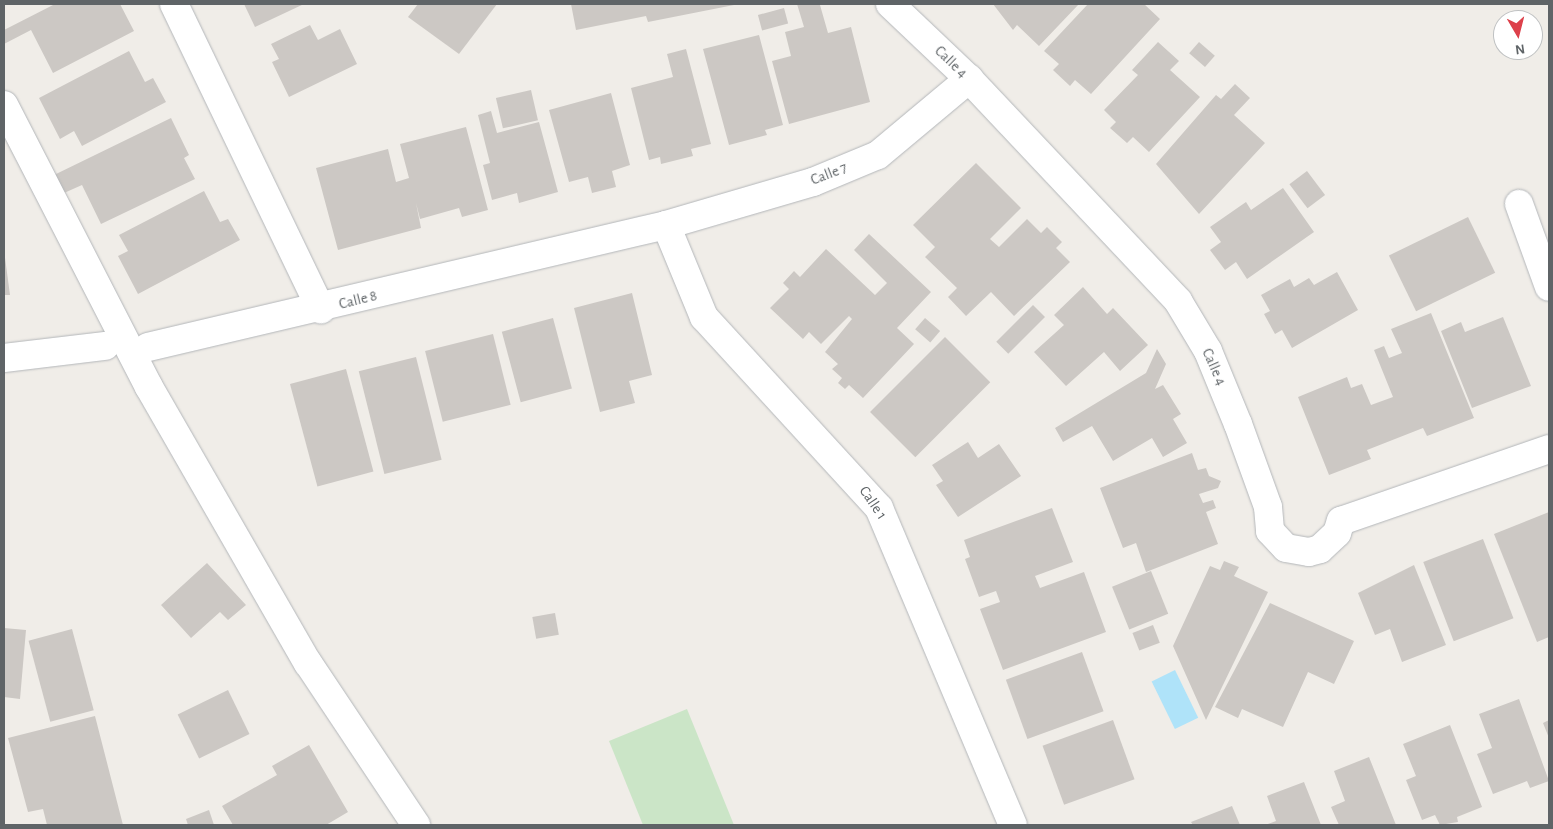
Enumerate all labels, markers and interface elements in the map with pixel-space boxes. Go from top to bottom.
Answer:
north arrow [1493,10,1543,60]
text: N [1514,41,1526,56]
street label: Calle 4 [931,42,971,82]
street label: Calle 7 [808,159,850,189]
street label: Calle 8 [337,287,379,313]
street label: Calle 4 [1198,346,1230,388]
street label: Calle 1 [855,483,891,523]

